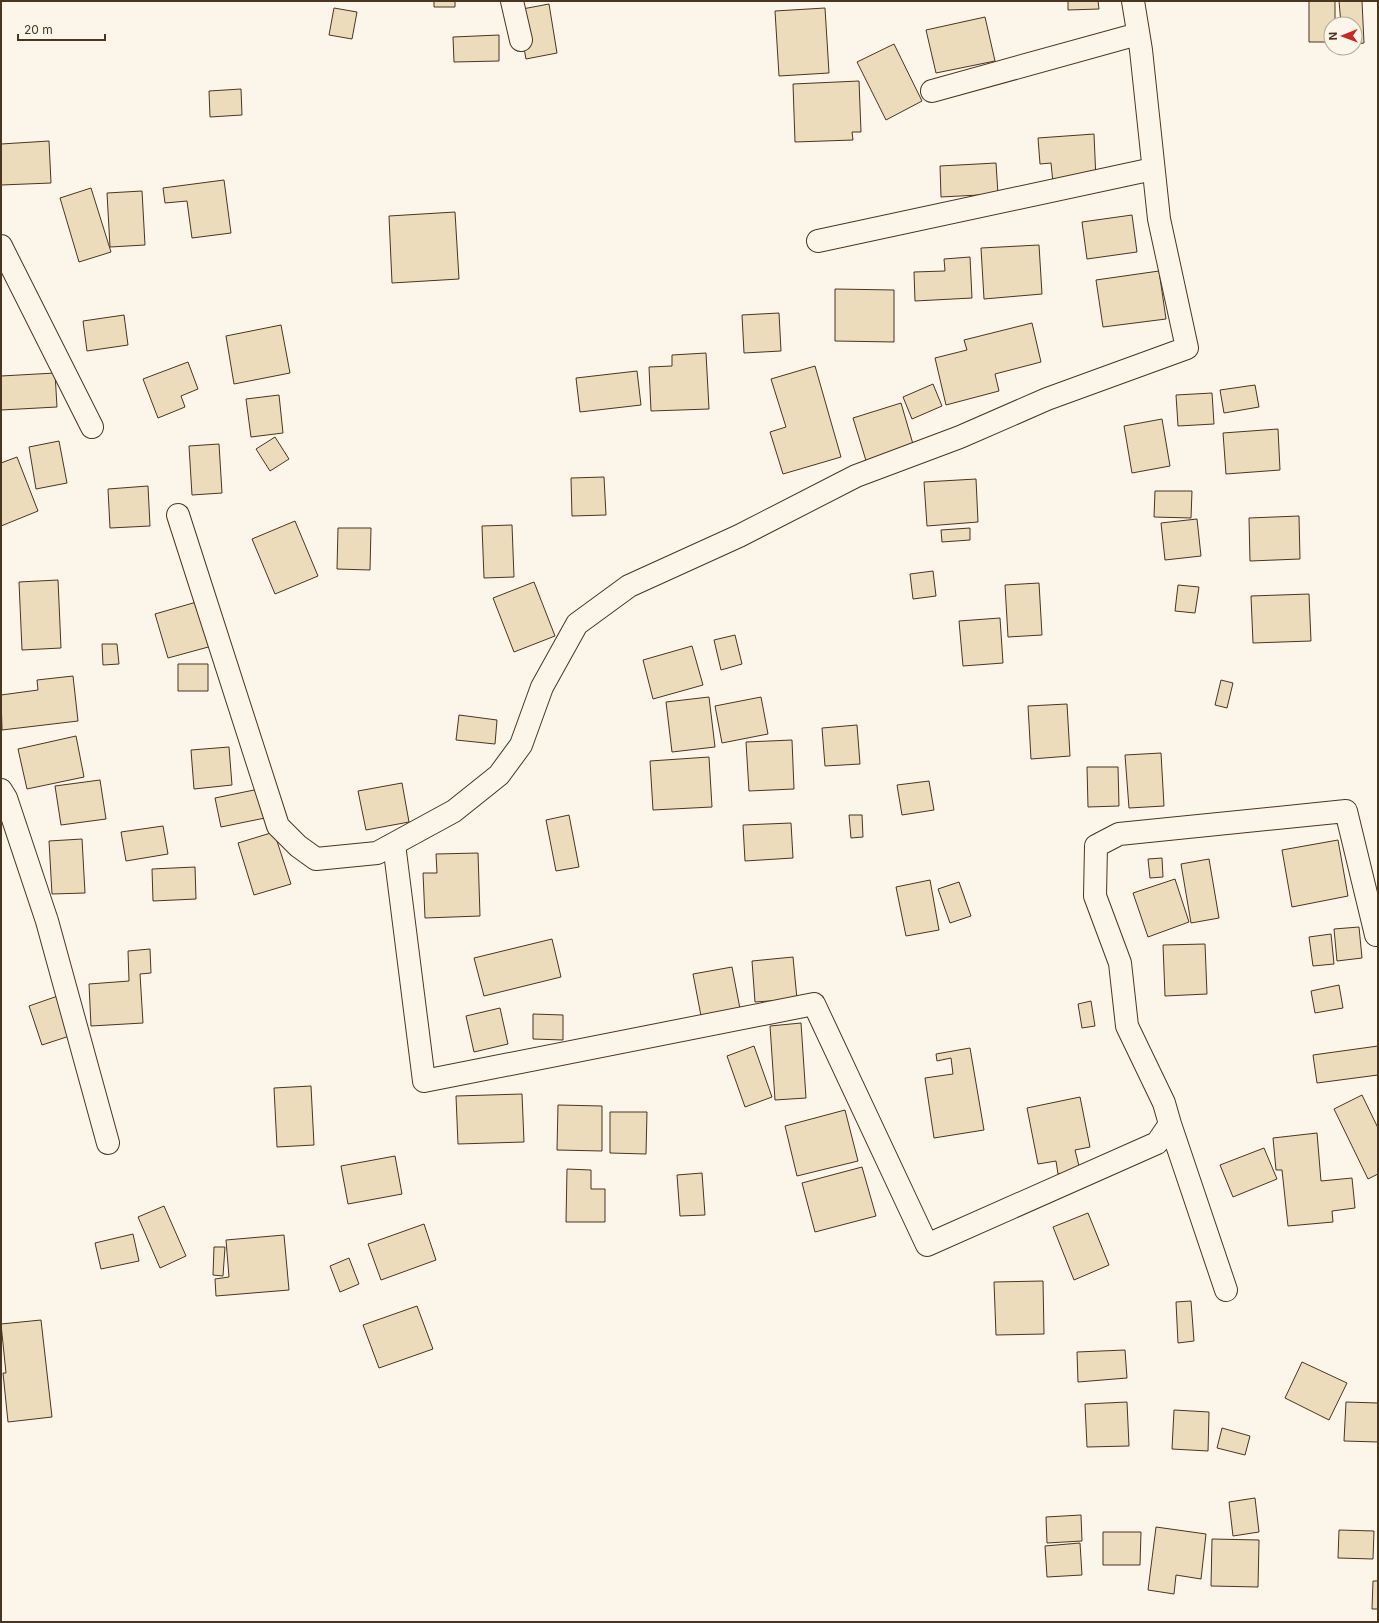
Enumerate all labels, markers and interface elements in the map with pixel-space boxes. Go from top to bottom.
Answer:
scale bar [18,16,105,42]
north arrow [1323,16,1363,56]
text: 20 m [24,22,53,37]
text: N [1326,32,1340,40]

